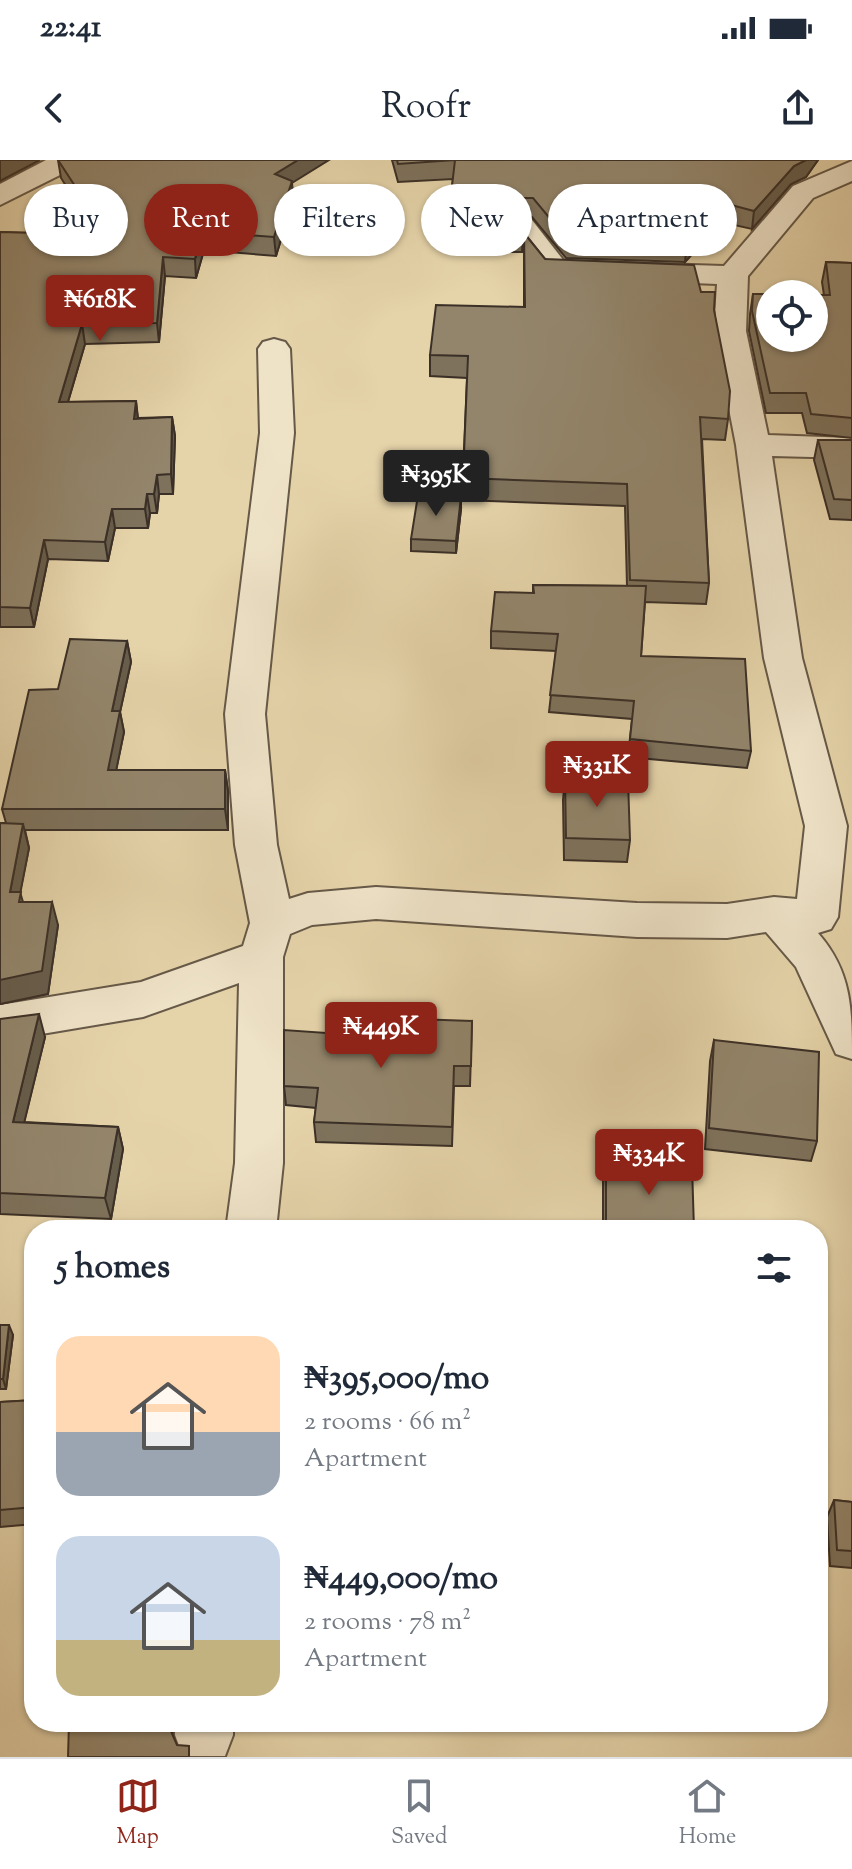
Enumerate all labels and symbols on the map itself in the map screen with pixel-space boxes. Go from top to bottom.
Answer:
pin: ₦618K [44,275,156,343]
pin: ₦395K [380,450,492,518]
pin: ₦331K [541,741,653,809]
pin: ₦449K [325,1002,437,1070]
pin: ₦334K [593,1129,705,1197]

